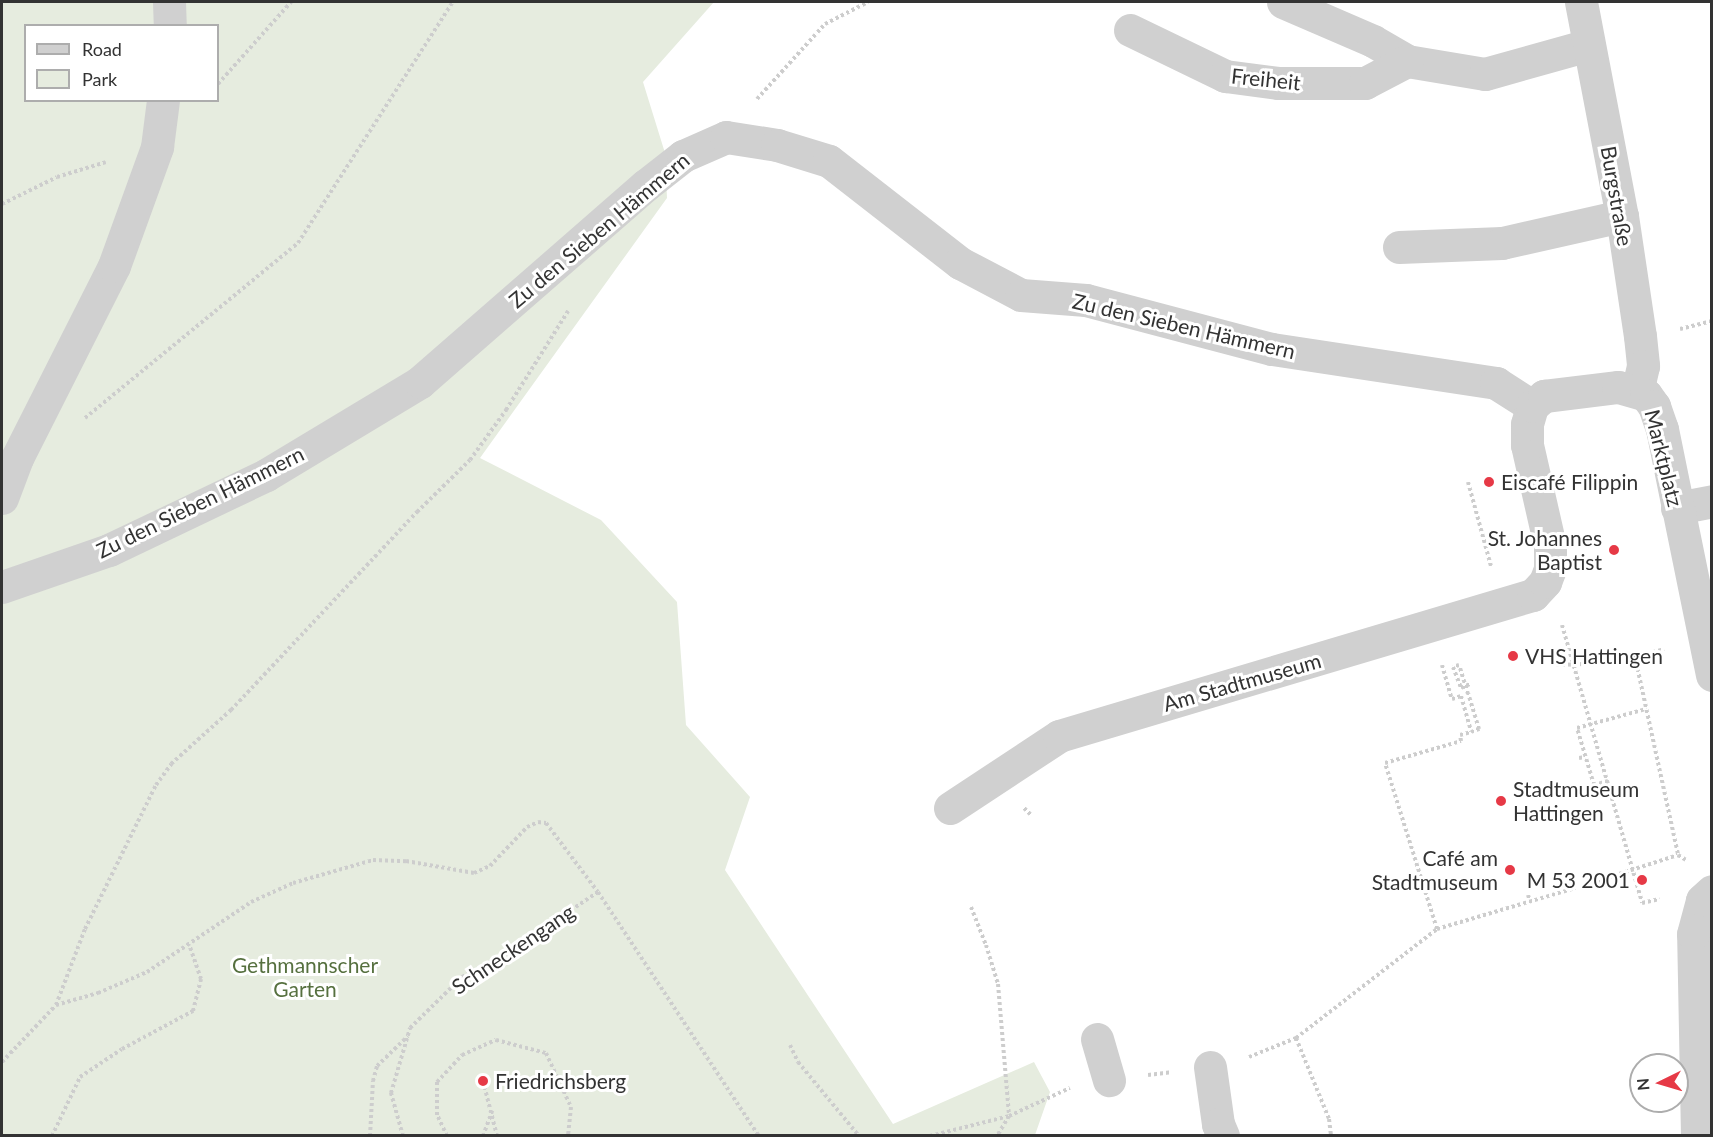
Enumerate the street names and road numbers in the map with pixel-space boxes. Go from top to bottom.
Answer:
street label: Freiheit [1230,63,1302,95]
street label: Burgstraße [1596,144,1638,248]
street label: Zu den Sieben Hämmern [504,147,694,313]
street label: Zu den Sieben Hämmern [1070,288,1298,364]
street label: Marktplatz [1640,407,1688,509]
street label: Zu den Sieben Hämmern [92,441,308,563]
street label: Am Stadtmuseum [1160,647,1324,717]
street label: Schneckengang [447,899,579,999]

